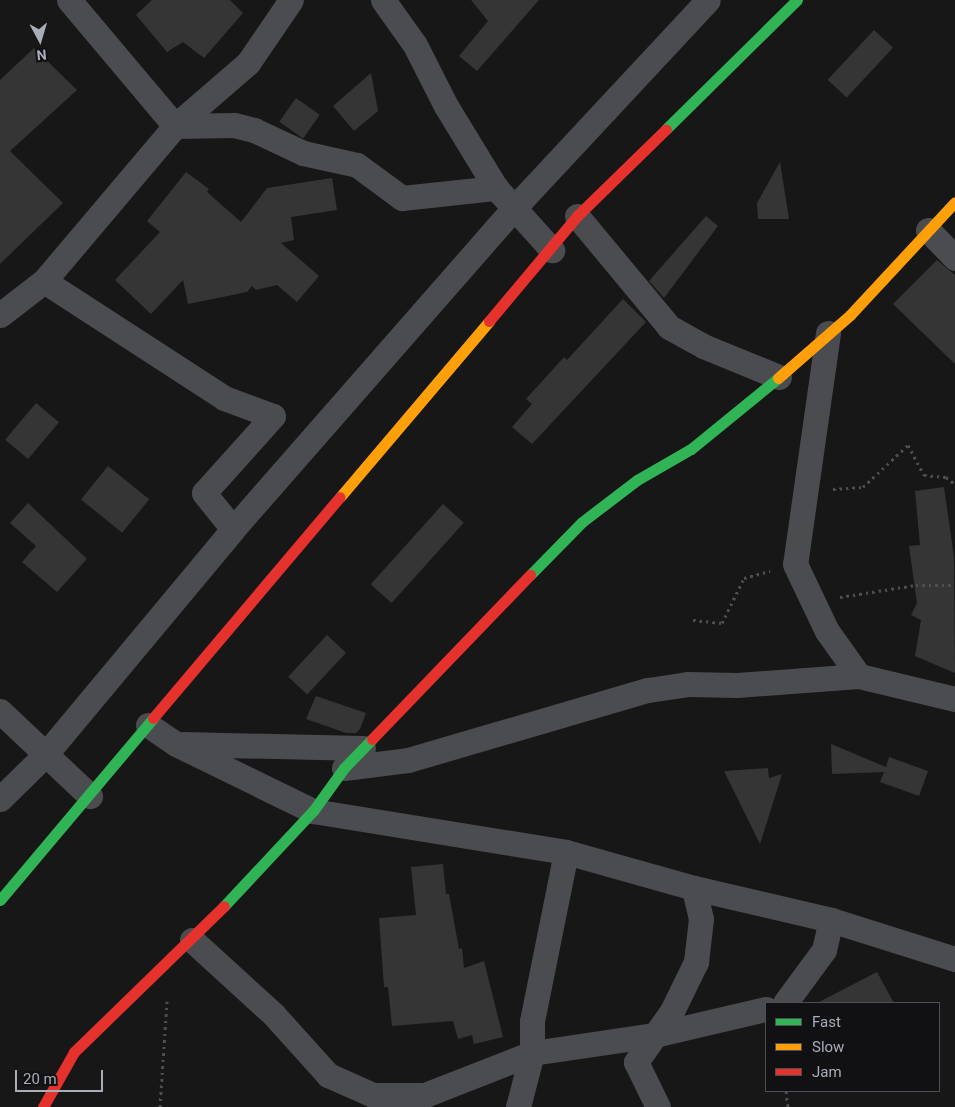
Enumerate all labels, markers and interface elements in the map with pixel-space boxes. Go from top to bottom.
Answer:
north arrow [15,15,65,65]
text: N [36,46,47,63]
legend [765,1002,940,1092]
text: Fast [812,1013,841,1031]
text: Slow [812,1038,844,1056]
scale bar [18,1060,105,1092]
text: Jam [812,1063,842,1081]
text: 20 m [23,1070,57,1088]

